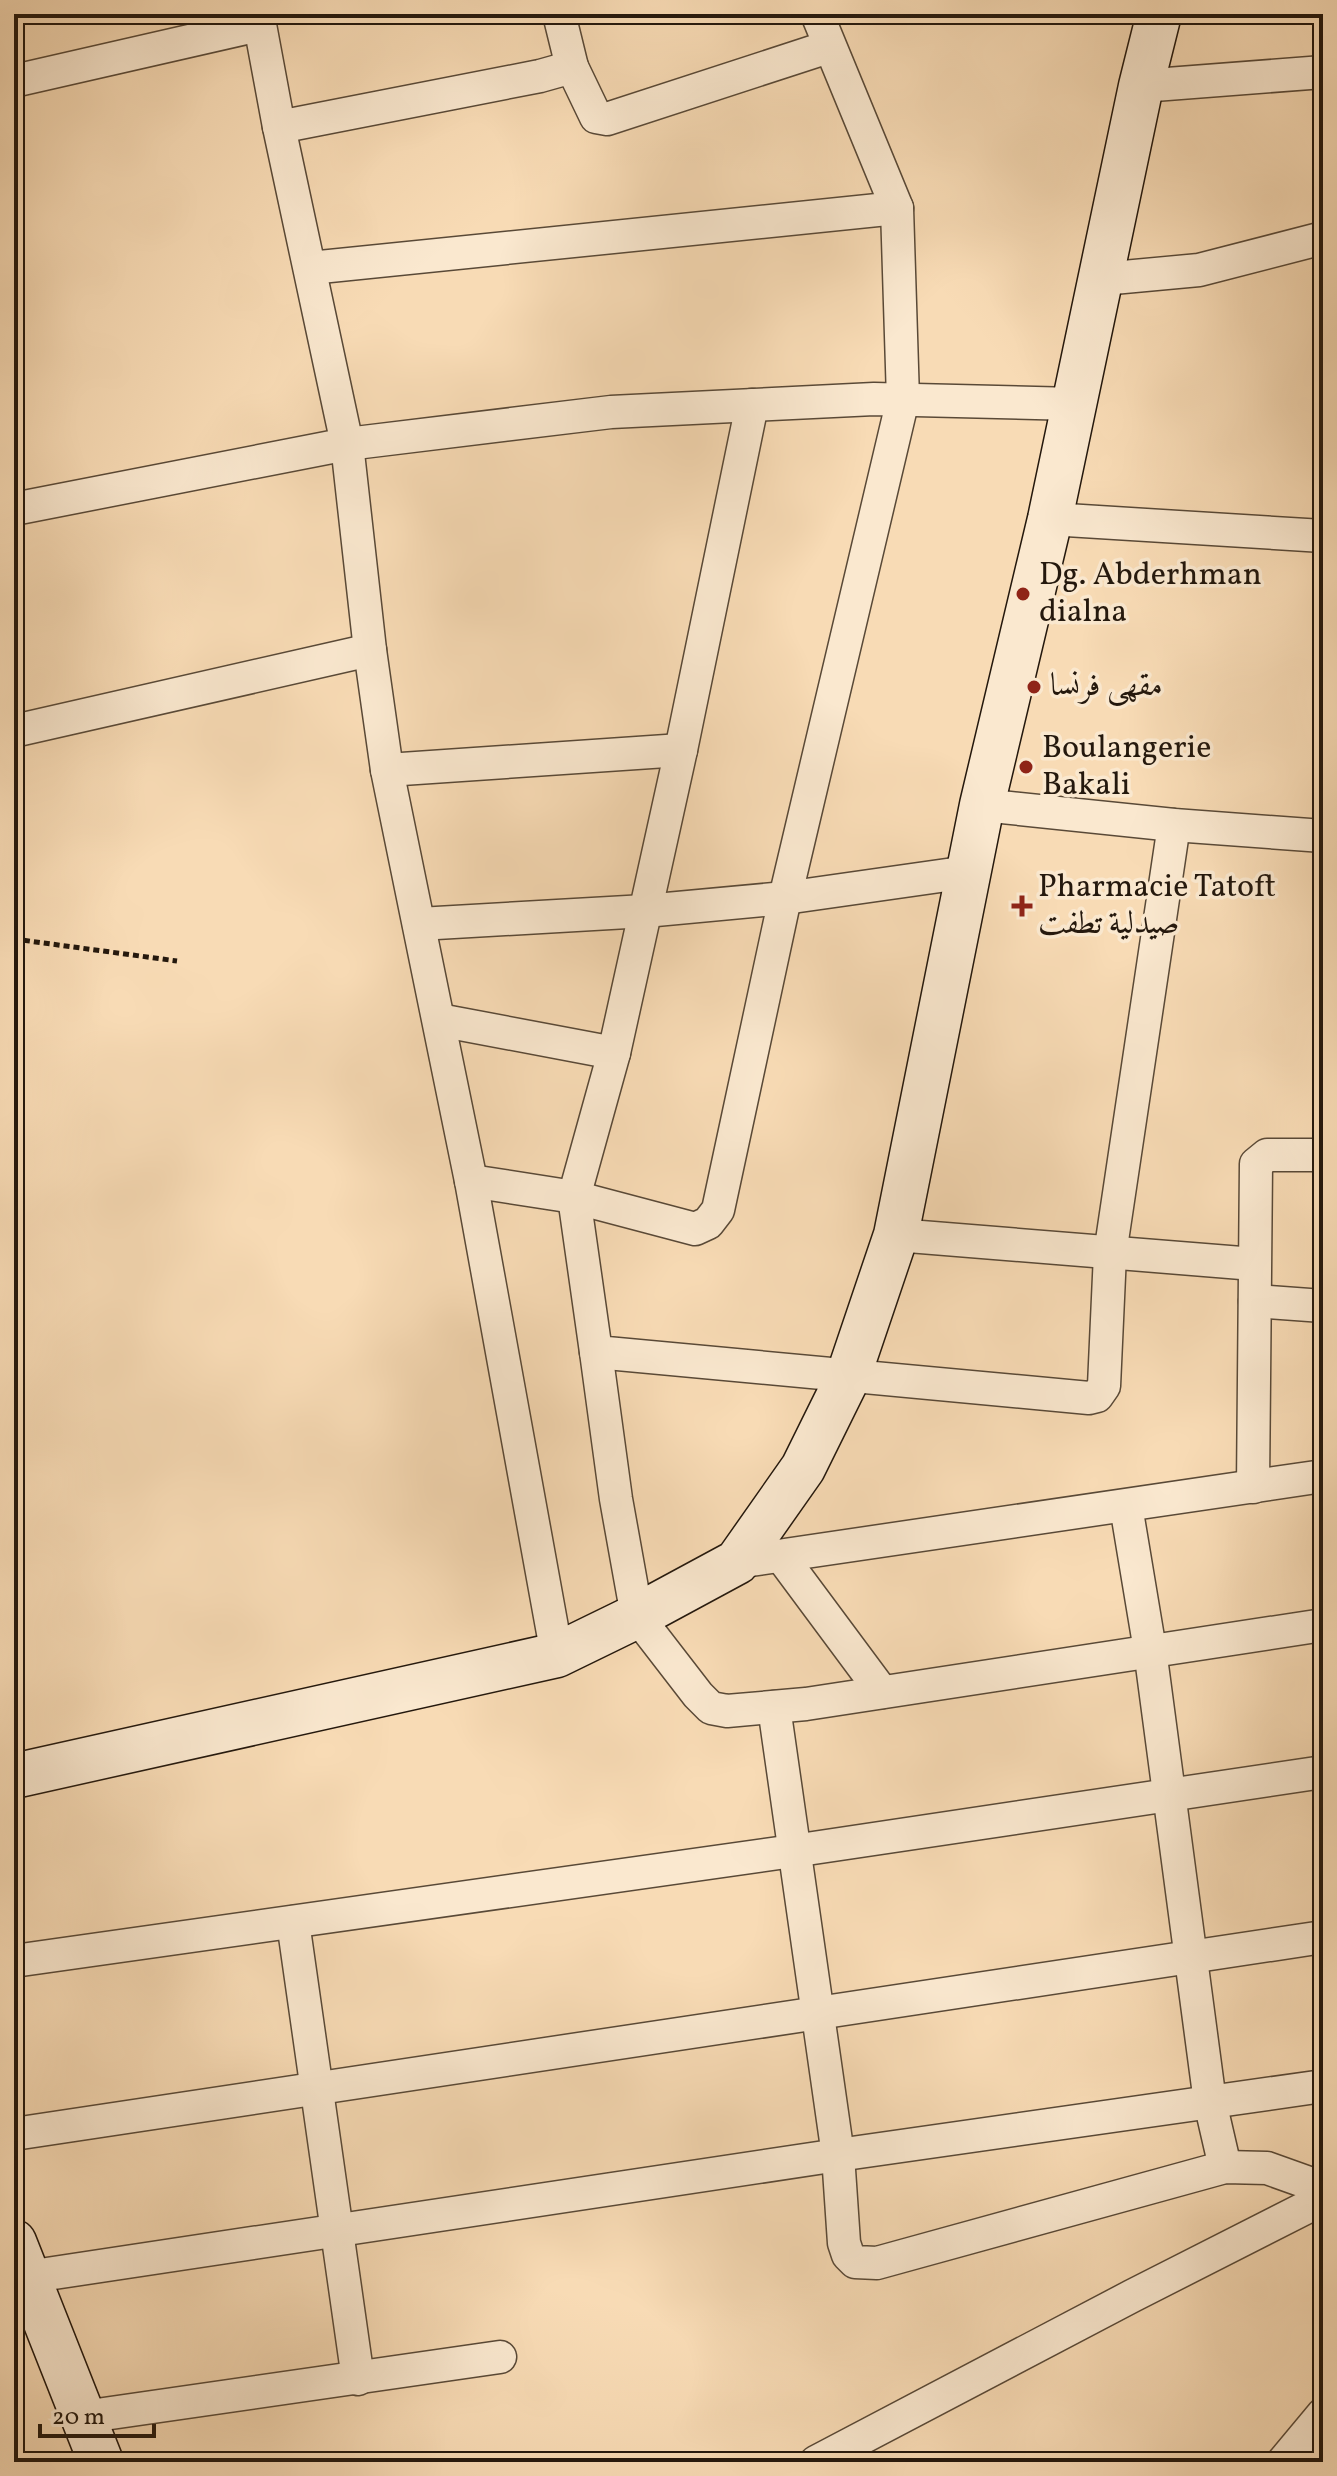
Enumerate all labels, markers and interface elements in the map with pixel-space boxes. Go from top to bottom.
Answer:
place label: Dg. Abderhman dialna [1039,554,1262,635]
marker: Dg. Abderhman dialna [1014,585,1032,603]
place label: مقهى فرنسا [1050,665,1163,709]
marker: مقهى فرنسا [1025,678,1043,696]
place label: Boulangerie Bakali [1042,727,1211,808]
marker: Boulangerie Bakali [1017,758,1035,776]
place label: Pharmacie Tatoft صيدلية تطفت [1038,866,1276,947]
marker: Pharmacie Tatoft صيدلية تطفت [1013,897,1031,915]
scale bar [40,2388,154,2438]
text: 20 m [52,2401,105,2435]

